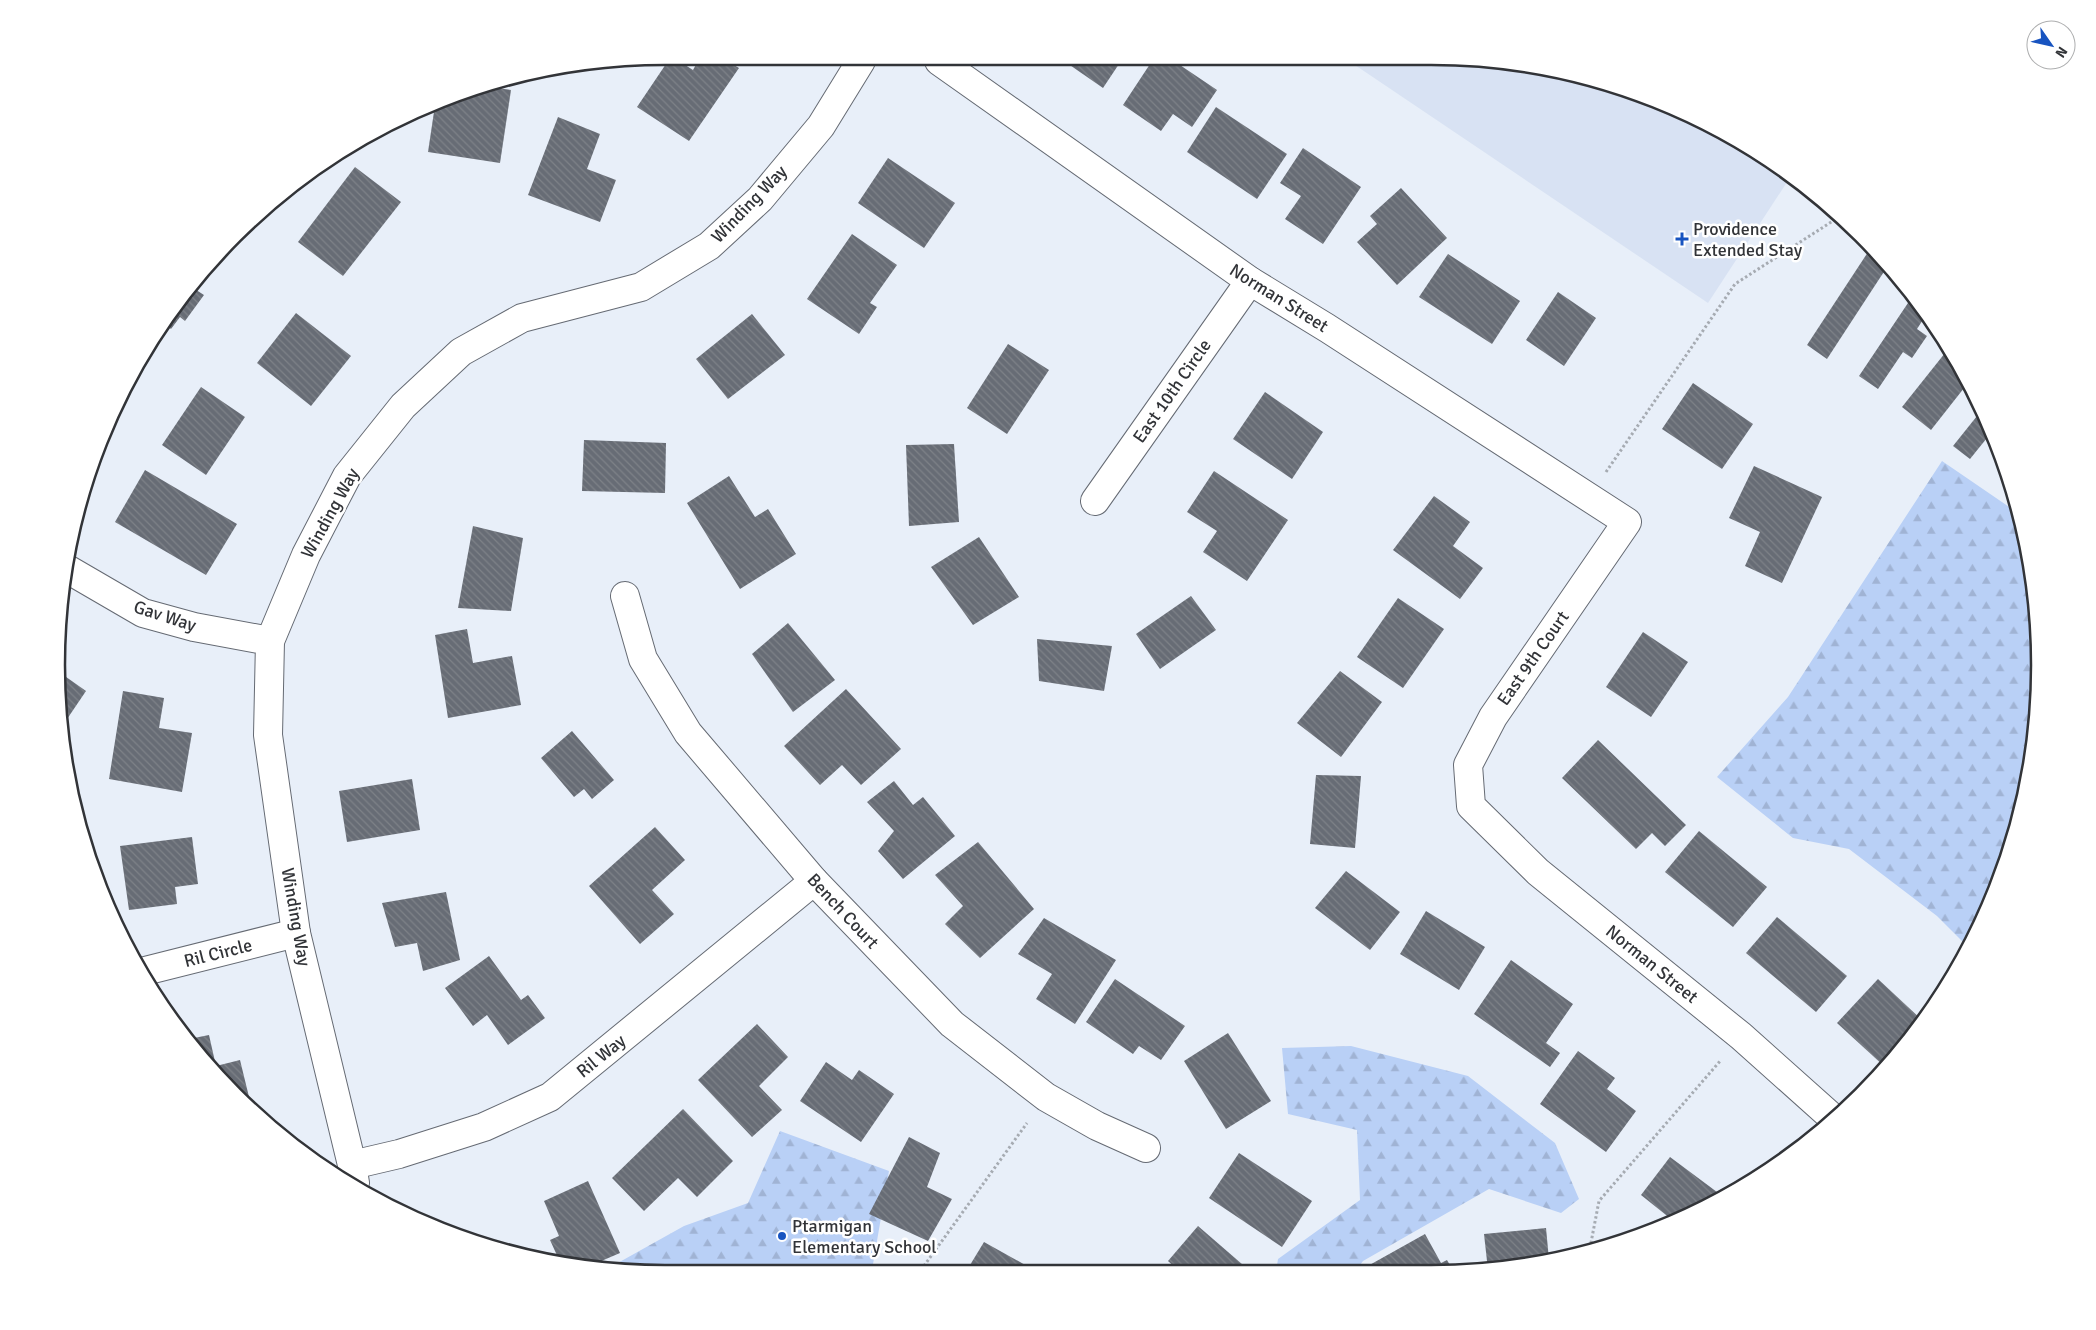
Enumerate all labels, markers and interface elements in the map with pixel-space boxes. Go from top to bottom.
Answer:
north arrow [2026,20,2076,70]
text: N [2052,43,2071,61]
street label: Winding Way [706,160,792,247]
place label: Providence Extended Stay [1693,218,1803,261]
marker: Providence Extended Stay [1675,232,1689,246]
street label: Norman Street [1226,259,1332,337]
street label: East 10th Circle [1128,335,1216,447]
street label: Winding Way [296,464,364,562]
street label: Gav Way [131,596,200,637]
street label: East 9th Court [1492,606,1574,710]
street label: Winding Way [277,866,316,969]
street label: Bench Court [802,869,884,953]
street label: Norman Street [1601,920,1703,1008]
street label: Ril Circle [182,934,254,972]
street label: Ril Way [572,1029,630,1082]
place label: Ptarmigan Elementary School [792,1215,937,1258]
marker: Ptarmigan Elementary School [776,1230,788,1242]

